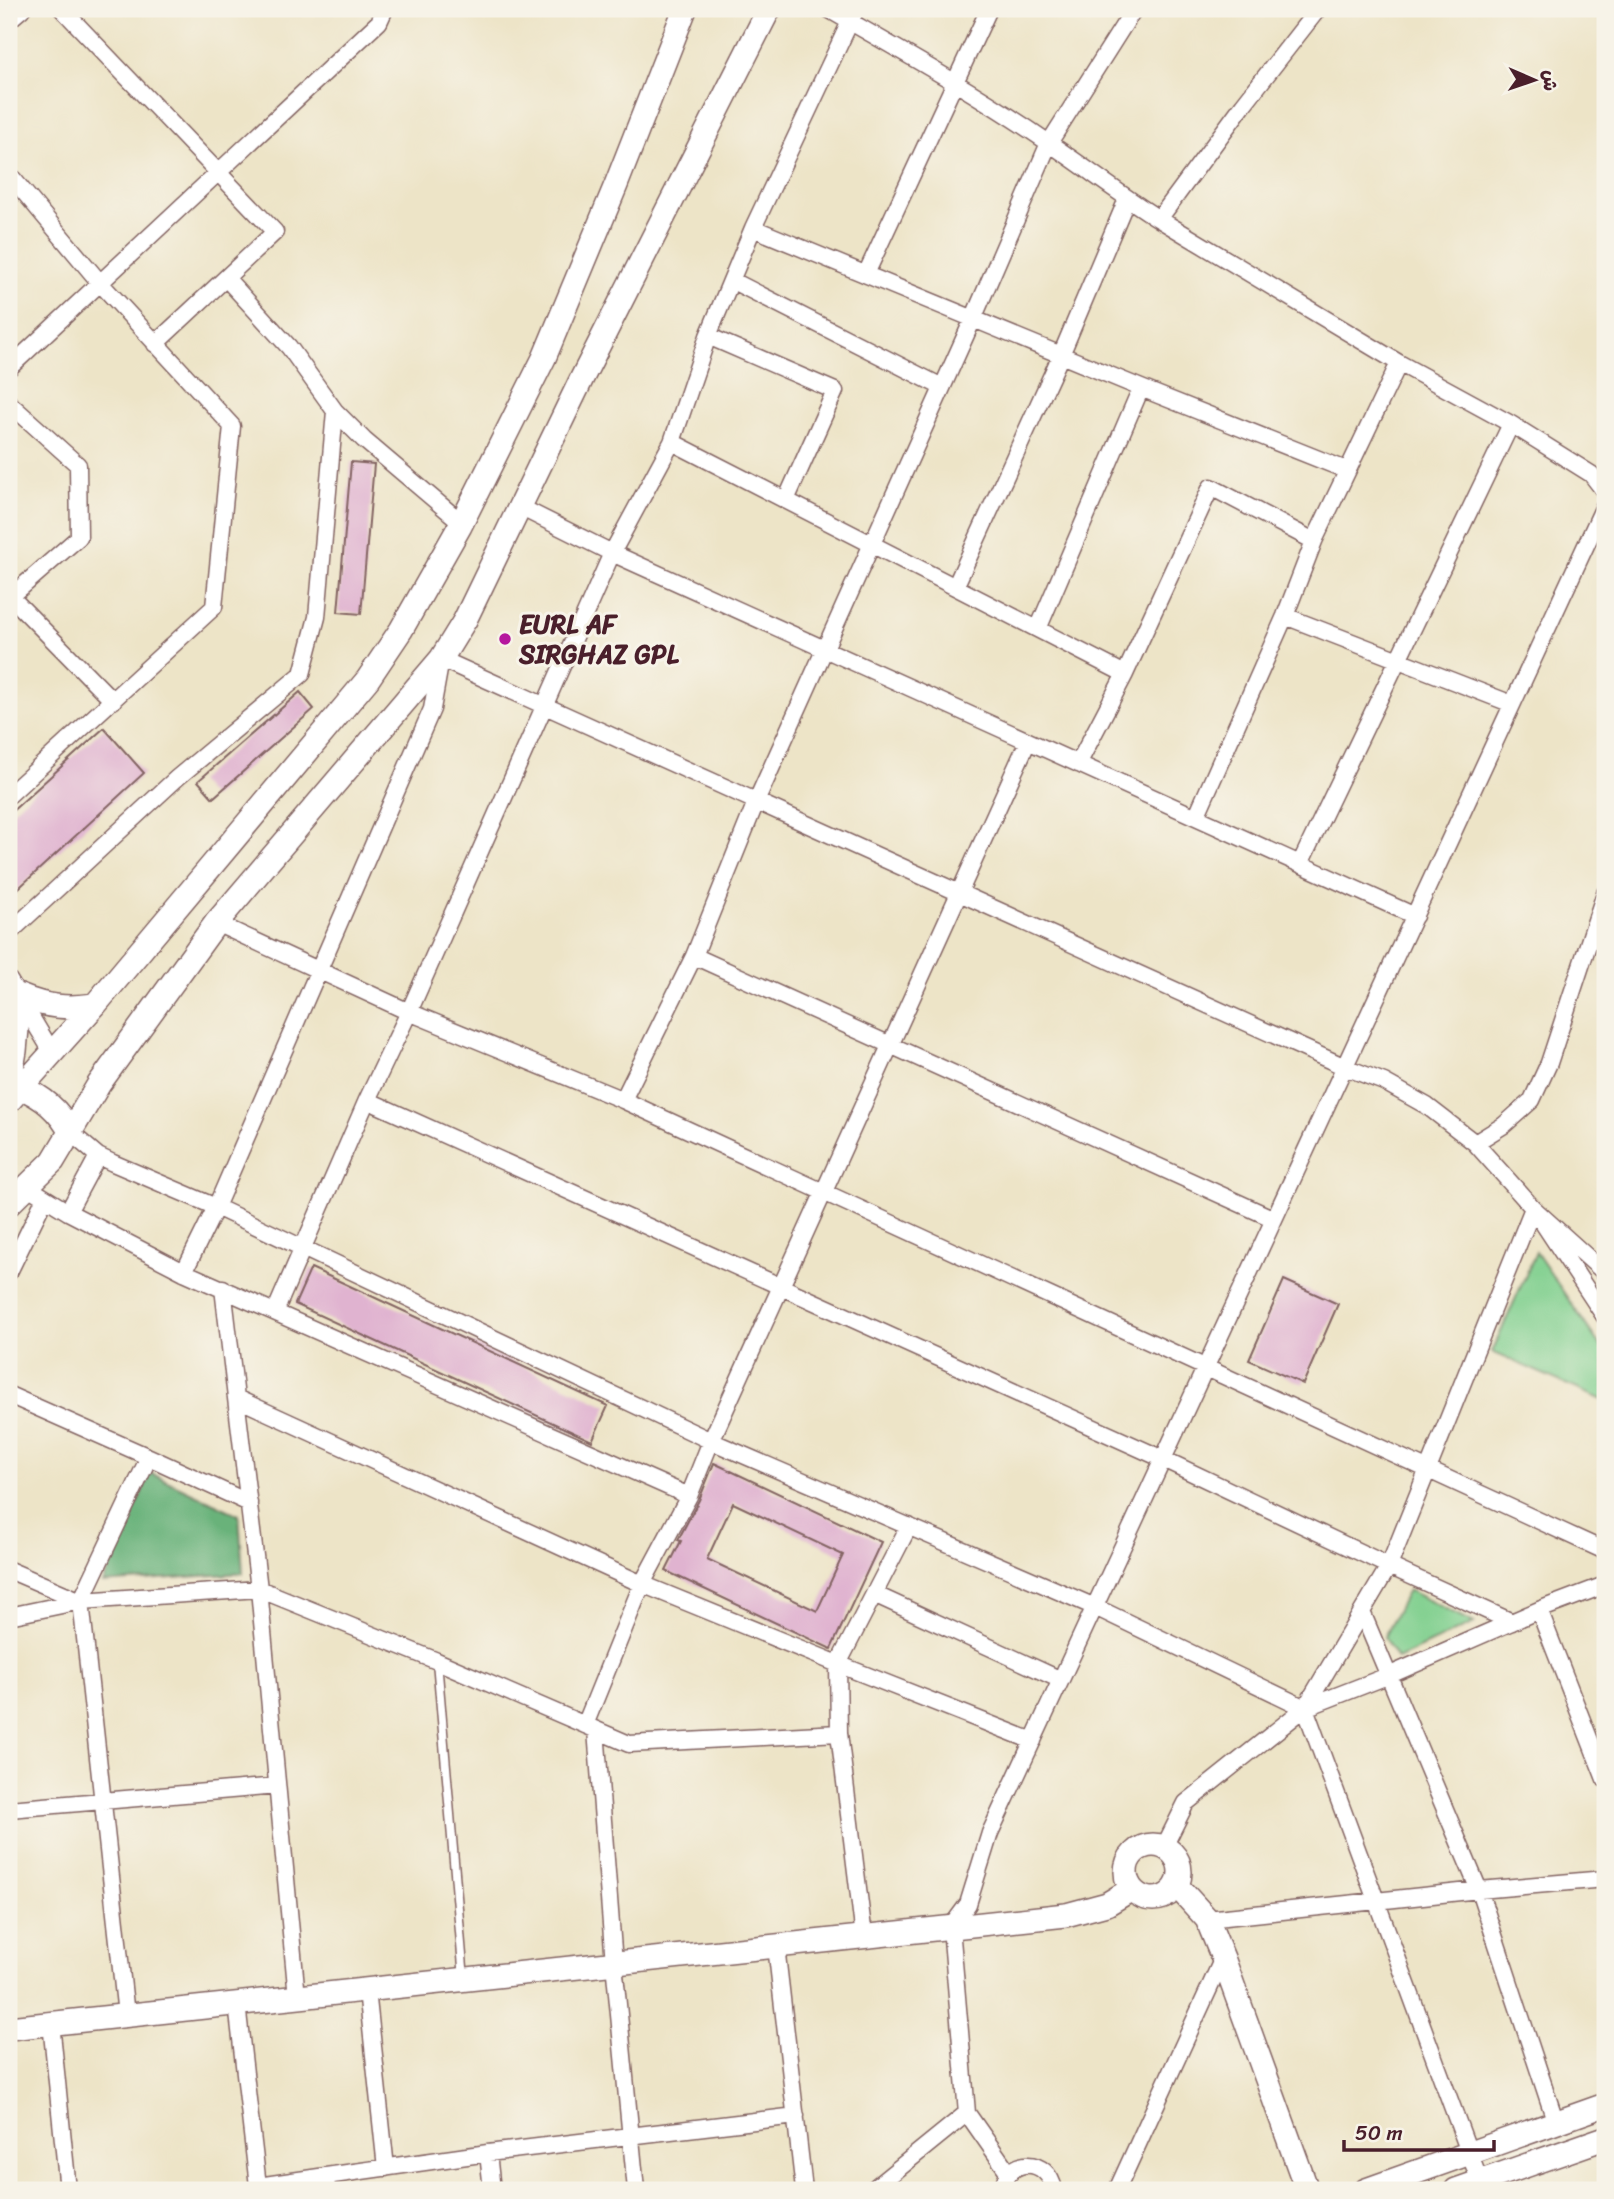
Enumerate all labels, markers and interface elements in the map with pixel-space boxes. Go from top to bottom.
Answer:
north arrow [1498,46,1568,116]
text: ش [1534,70,1567,92]
place label: EURL AF SIRGHAZ GPL [518,601,680,677]
marker: EURL AF SIRGHAZ GPL [497,631,513,647]
scale bar [1344,2108,1495,2152]
text: 50 m [1355,2114,1403,2152]

